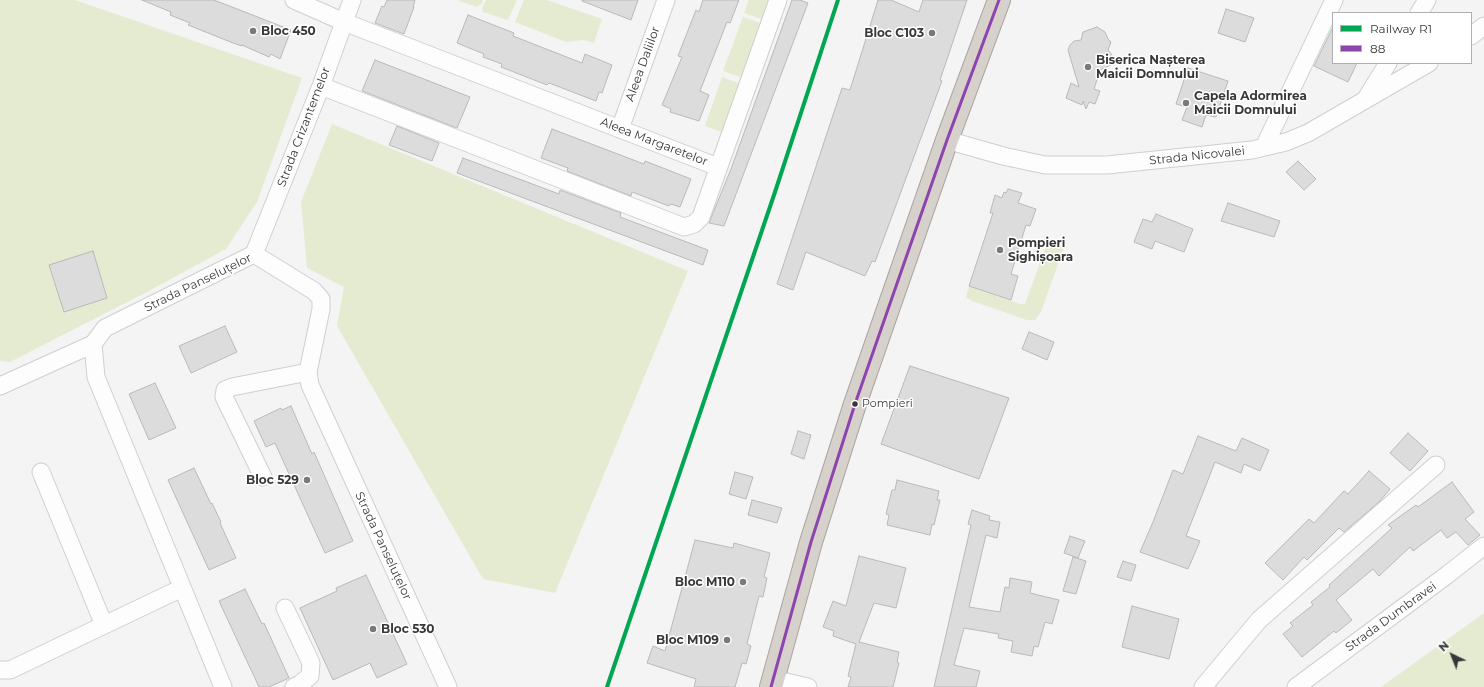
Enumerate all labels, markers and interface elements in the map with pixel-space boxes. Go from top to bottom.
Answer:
legend [1332,12,1472,64]
text: Railway R1 [1370,21,1432,36]
place label: Bloc 450 [261,24,316,38]
street label: Aleea Daliilor [623,25,663,103]
marker: Bloc 450 [248,26,258,36]
place label: Bloc C103 [864,26,924,40]
marker: Bloc C103 [927,28,937,38]
text: 88 [1370,41,1385,56]
place label: Biserica Nașterea Maicii Domnului [1096,53,1205,81]
marker: Biserica Nașterea Maicii Domnului [1083,62,1093,72]
street label: Strada Crizantemelor [274,65,334,189]
place label: Capela Adormirea Maicii Domnului [1194,89,1307,117]
marker: Capela Adormirea Maicii Domnului [1181,98,1191,108]
street label: Aleea Margaretelor [598,115,710,169]
street label: Strada Nicovalei [1148,144,1246,168]
place label: Pompieri Sighișoara [1008,236,1073,264]
marker: Pompieri Sighișoara [995,245,1005,255]
street label: Strada Panseluțelor [142,251,254,315]
place label: Pompieri [862,397,913,411]
marker: Pompieri [850,399,860,409]
place label: Bloc 529 [246,473,299,487]
marker: Bloc 529 [302,475,312,485]
street label: Strada Panseluțelor [352,490,414,602]
place label: Bloc M110 [675,575,735,589]
marker: Bloc M110 [738,577,748,587]
street label: Strada Dumbravei [1343,579,1439,655]
place label: Bloc 530 [381,622,434,636]
marker: Bloc 530 [368,624,378,634]
place label: Bloc M109 [656,633,719,647]
marker: Bloc M109 [722,635,732,645]
north arrow [1432,635,1472,675]
text: N [1436,638,1452,654]

